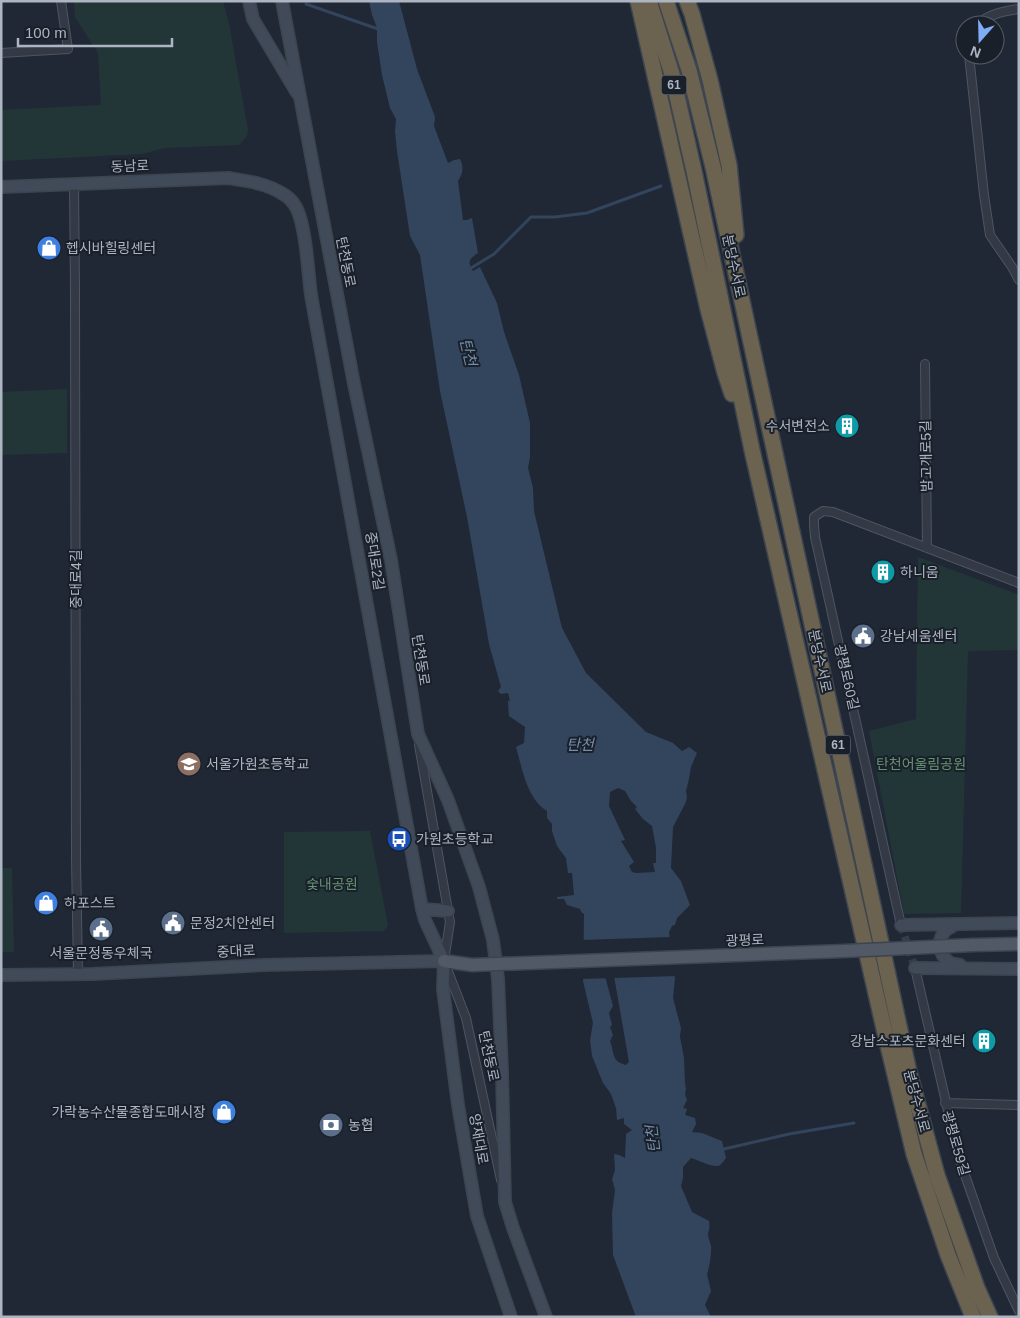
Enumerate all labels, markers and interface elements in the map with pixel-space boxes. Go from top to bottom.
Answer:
scale bar [18,15,171,47]
north arrow [955,15,1005,65]
text: 100 m [25,24,67,41]
text: N [968,43,983,61]
road number: 61 [662,76,686,94]
street label: 동남로 [110,157,150,175]
street label: 분당수서로 [719,233,749,299]
shop icon: 헵시바힐링센터 [36,235,62,261]
street label: 탄천동로 [333,235,359,289]
place label: 헵시바힐링센터 [66,240,156,256]
water label: 탄천 [457,337,480,369]
building icon: 수서변전소 [834,413,860,439]
place label: 수서변전소 [766,418,830,434]
street label: 밤고개로5길 [917,420,935,492]
street label: 중대로2길 [362,530,388,592]
street label: 중대로4길 [68,549,84,609]
building icon: 하니움 [870,559,896,585]
place label: 하니움 [900,564,939,580]
public building icon: 강남세움센터 [850,623,876,649]
street label: 분당수서로 [805,628,835,694]
place label: 강남세움센터 [880,628,957,644]
street label: 탄천동로 [409,633,433,687]
street label: 광평로60길 [832,643,862,711]
water label: 탄천 [566,736,596,753]
road number: 61 [826,736,850,754]
school or university icon: 서울가원초등학교 [176,751,202,777]
place label: 서울가원초등학교 [206,756,309,772]
park label: 탄천어울림공원 [876,756,966,772]
bus stop icon: 가원초등학교 [386,826,412,852]
place label: 가원초등학교 [416,831,493,847]
park label: 숯내공원 [306,876,358,892]
shop icon: 하포스트 [33,890,59,916]
place label: 하포스트 [64,895,116,911]
public building icon: 문정2치안센터 [160,910,186,936]
place label: 문정2치안센터 [190,915,275,931]
public building icon: 서울문정동우체국 [88,916,114,942]
street label: 광평로 [725,931,765,949]
street label: 중대로 [216,942,256,960]
place label: 서울문정동우체국 [49,945,153,961]
building icon: 강남스포츠문화센터 [971,1028,997,1054]
street label: 탄천동로 [476,1029,502,1083]
place label: 강남스포츠문화센터 [850,1033,966,1049]
street label: 분당수서로 [901,1068,933,1134]
shop icon: 가락농수산물종합도매시장 [211,1099,237,1125]
place label: 가락농수산물종합도매시장 [51,1104,206,1120]
street label: 광평로59길 [939,1109,973,1177]
bank icon: 농협 [318,1112,344,1138]
street label: 양재대로 [467,1112,491,1166]
place label: 농협 [348,1117,374,1133]
water label: 탄천 [642,1122,663,1154]

